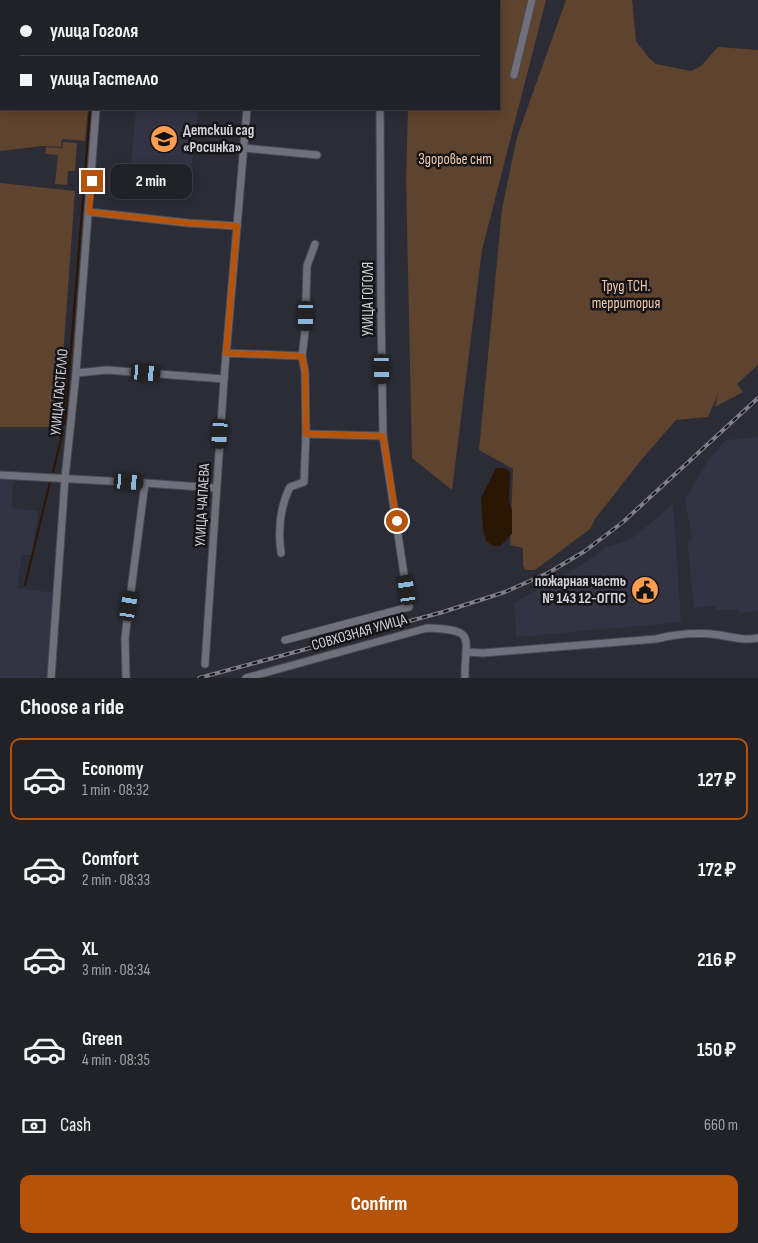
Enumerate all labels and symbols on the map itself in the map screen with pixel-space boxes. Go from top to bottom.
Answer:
place label: Детский сад «Росинка» [183,121,254,157]
school or university icon: Детский сад «Росинка» [149,124,179,154]
park label: Здоровье снт [418,150,492,169]
callout: 2 min [110,164,192,198]
route end [81,170,103,192]
street label: УЛИЦА ГОГОЛЯ [359,262,378,336]
park label: Труд ТСН. территория [592,277,660,313]
car [298,301,313,331]
street label: УЛИЦА ГАСТЕЛЛО [46,348,73,436]
car [374,354,389,384]
car [130,364,161,382]
car [211,419,228,449]
street label: УЛИЦА ЧАПАЕВА [191,462,214,547]
car [113,473,144,491]
route start [386,510,408,532]
place label: пожарная часть № 143 12-ОГПС [535,572,626,608]
car [397,574,416,606]
public building icon: пожарная часть № 143 12-ОГПС [630,575,660,605]
car [119,590,138,622]
street label: СОВХОЗНАЯ УЛИЦА [309,610,410,655]

